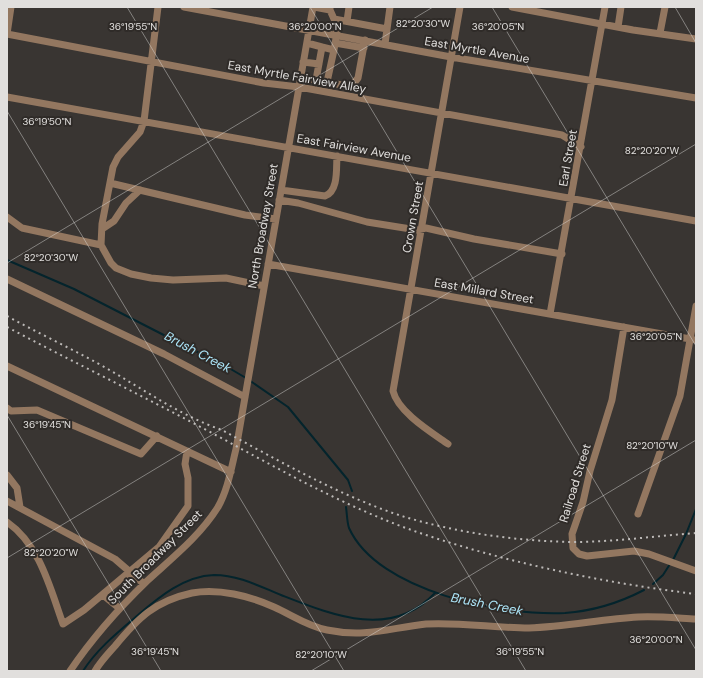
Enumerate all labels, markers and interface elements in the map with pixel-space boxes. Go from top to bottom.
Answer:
text: 82°20'30"W [396,17,451,30]
text: 36°19'55"N [109,20,157,33]
text: 36°20'00"N [288,20,342,33]
text: 36°20'05"N [472,20,524,33]
street label: East Myrtle Avenue [423,33,531,67]
street label: East Myrtle Fairview Alley [227,57,368,97]
text: 36°19'50"N [22,115,72,128]
street label: Earl Street [555,128,581,188]
street label: East Fairview Avenue [296,130,413,166]
text: 82°20'20"W [625,144,679,157]
street label: North Broadway Street [244,162,282,290]
street label: Crown Street [399,179,427,254]
text: 82°20'30"W [24,251,79,264]
street label: East Millard Street [433,274,535,308]
water label: Brush Creek [162,327,235,377]
text: 36°20'05"N [630,330,682,343]
text: 36°19'45"N [23,418,71,431]
text: 82°20'10"W [626,439,678,452]
street label: Railroad Street [555,441,595,524]
street label: South Broadway Street [104,506,206,608]
text: 82°20'20"W [24,546,78,559]
water label: Brush Creek [449,589,525,619]
text: 36°20'00"N [629,633,683,646]
text: 36°19'45"N [131,645,179,658]
text: 36°19'55"N [496,645,544,658]
text: 82°20'10"W [295,648,347,661]

